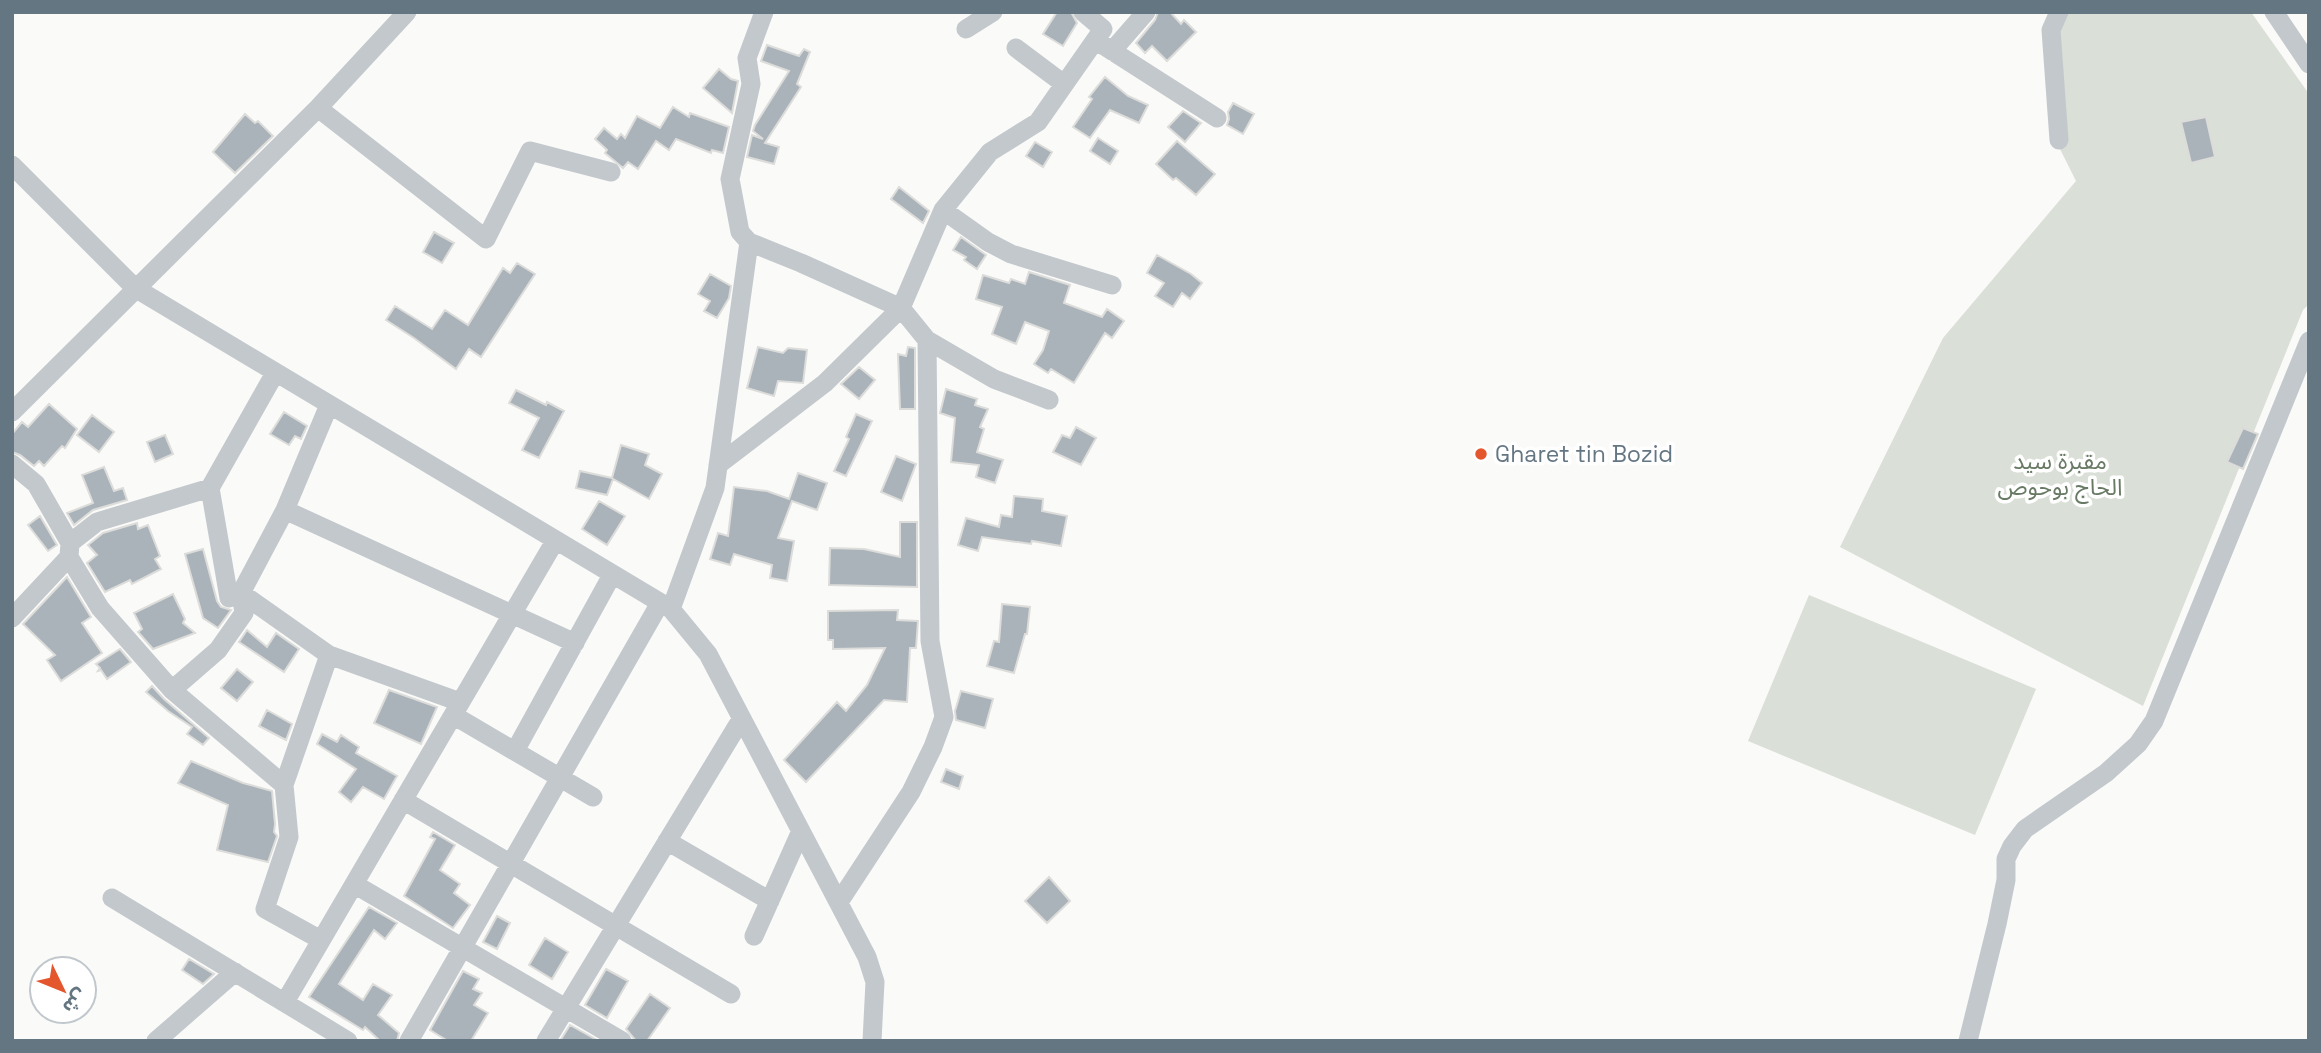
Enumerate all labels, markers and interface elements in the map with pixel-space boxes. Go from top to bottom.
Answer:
place label: Gharet tin Bozid [1495,439,1673,469]
marker: Gharet tin Bozid [1473,446,1489,462]
park label: مقبرة سيد الحاج بوحوص [1998,446,2122,504]
north arrow [28,955,98,1025]
text: ش [57,983,93,1019]

